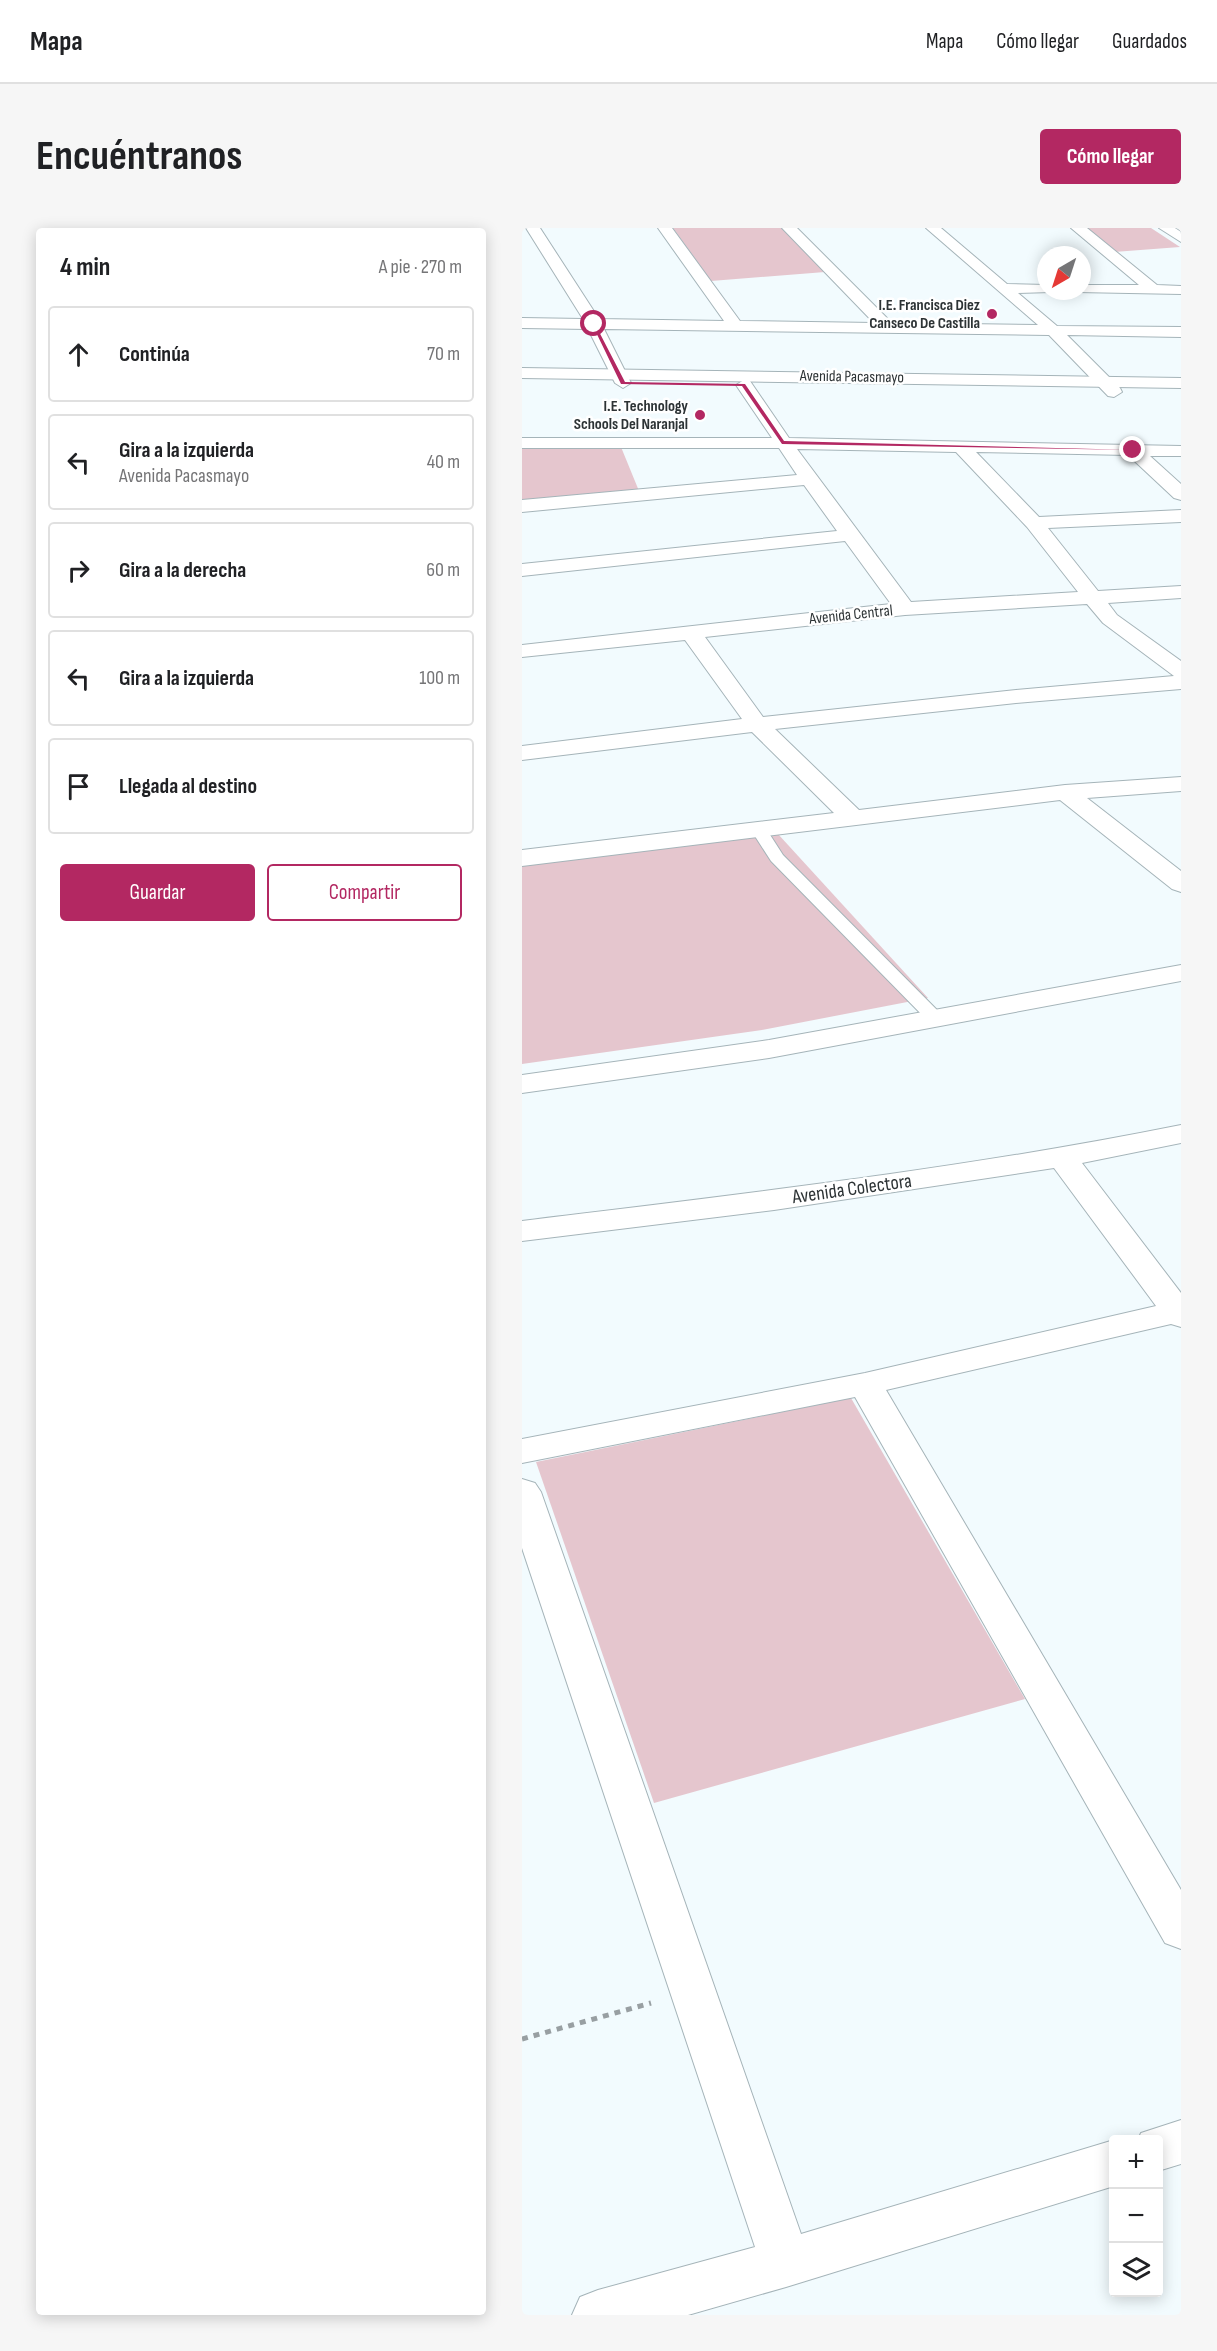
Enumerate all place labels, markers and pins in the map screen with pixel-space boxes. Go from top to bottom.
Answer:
place label: I.E. Francisca Diez Canseco De Castilla [869,296,980,333]
marker: I.E. Francisca Diez Canseco De Castilla [985,307,999,321]
place label: I.E. Technology Schools Del Naranjal [574,397,688,434]
marker: I.E. Technology Schools Del Naranjal [693,408,707,422]

